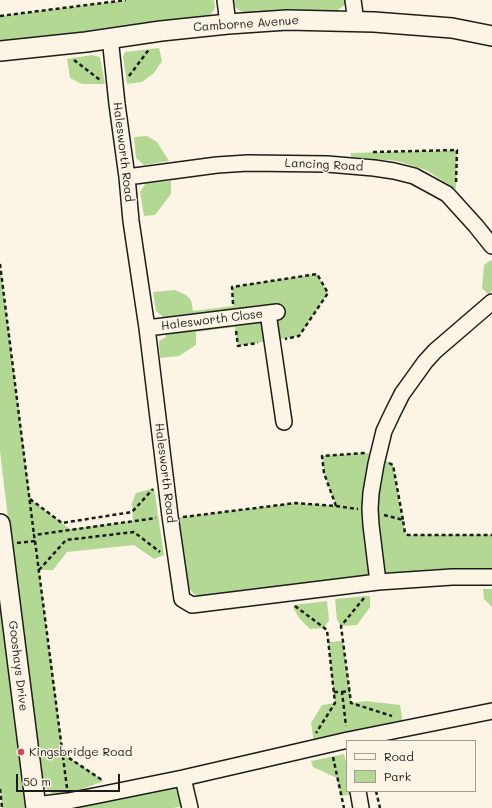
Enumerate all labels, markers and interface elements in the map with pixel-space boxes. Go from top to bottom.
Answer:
street label: Camborne Avenue [193,13,299,35]
street label: Halesworth Road [110,101,136,203]
street label: Lancing Road [284,156,364,174]
street label: Halesworth Close [160,307,264,333]
street label: Halesworth Road [152,422,178,524]
street label: Gooshays Drive [5,620,31,712]
legend [346,740,476,792]
place label: Kingsbridge Road [29,745,132,759]
marker: Kingsbridge Road [16,747,26,757]
text: Road [384,748,414,764]
scale bar [18,766,122,792]
text: Park [384,768,411,784]
text: 50 m [23,773,51,789]

